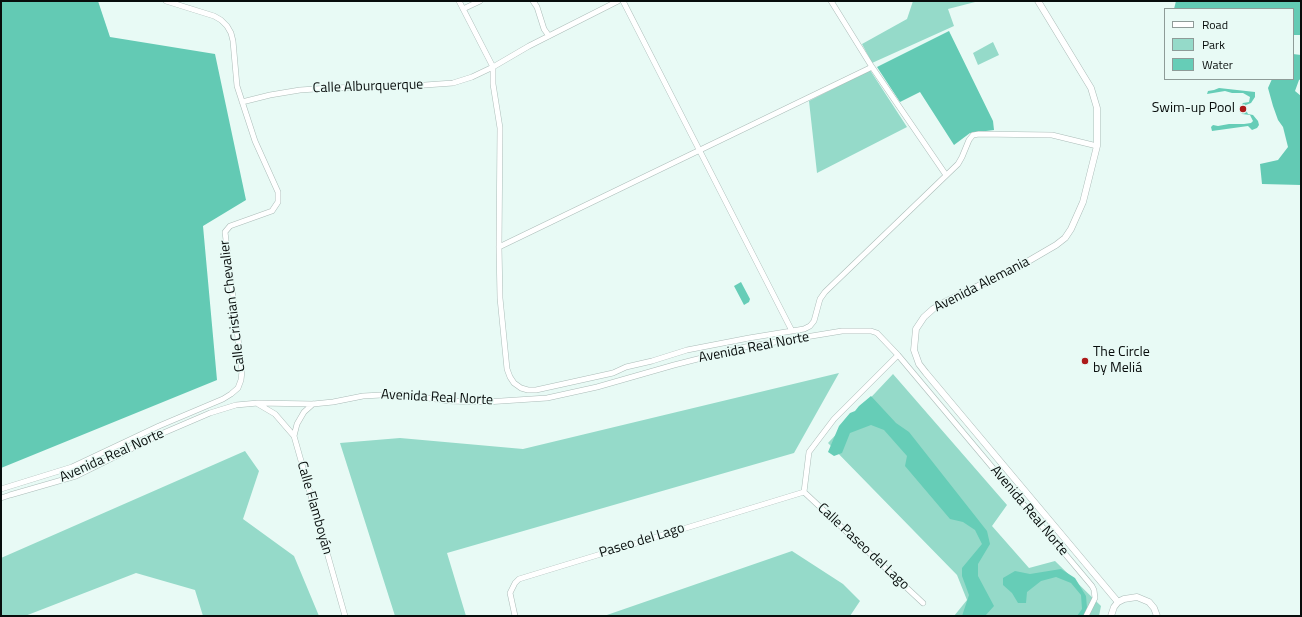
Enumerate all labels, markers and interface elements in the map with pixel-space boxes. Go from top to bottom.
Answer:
legend [1164,8,1294,80]
text: Road [1202,15,1228,34]
text: Park [1202,35,1225,54]
text: Water [1202,55,1233,74]
street label: Calle Alburquerque [312,77,424,97]
place label: Swim-up Pool [1152,101,1235,117]
marker: Swim-up Pool [1238,104,1248,114]
street label: Calle Cristian Chevalier [217,239,249,373]
street label: Avenida Alemania [931,254,1033,316]
street label: Avenida Real Norte [697,329,811,367]
place label: The Circle by Meliá [1093,345,1150,378]
marker: The Circle by Meliá [1080,356,1090,366]
street label: Avenida Real Norte [380,387,494,409]
street label: Avenida Real Norte [57,425,167,487]
street label: Calle Flamboyán [293,459,335,557]
street label: Avenida Real Norte [986,463,1072,559]
street label: Calle Paseo del Lago [814,500,912,594]
street label: Paseo del Lago [597,520,687,562]

